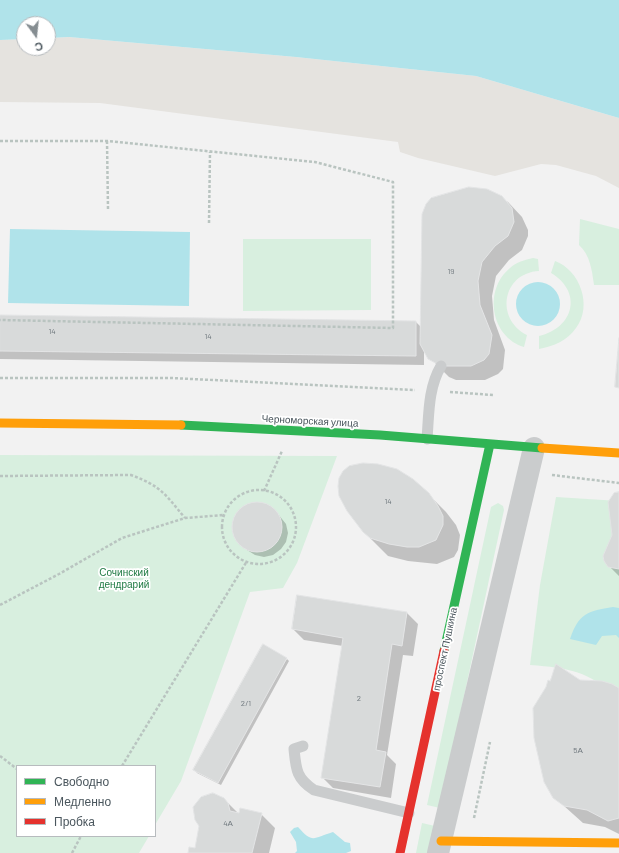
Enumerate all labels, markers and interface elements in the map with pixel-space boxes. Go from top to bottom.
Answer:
north arrow [16,16,56,56]
text: С [33,40,45,54]
house number: 19 [448,266,454,276]
house number: 14 [48,326,56,336]
house number: 14 [204,331,212,341]
street label: Черноморская улица [261,412,359,430]
house number: 14 [384,496,392,506]
park label: Сочинский дендрарий [99,567,149,590]
street label: проспект Пушкина [430,606,460,692]
house number: 2 [357,693,361,703]
house number: 2/1 [241,698,251,708]
house number: 5А [573,745,583,755]
legend [16,765,156,837]
text: Свободно [54,774,109,788]
text: Медленно [54,794,111,808]
text: Пробка [54,814,95,828]
house number: 4А [223,818,233,828]

